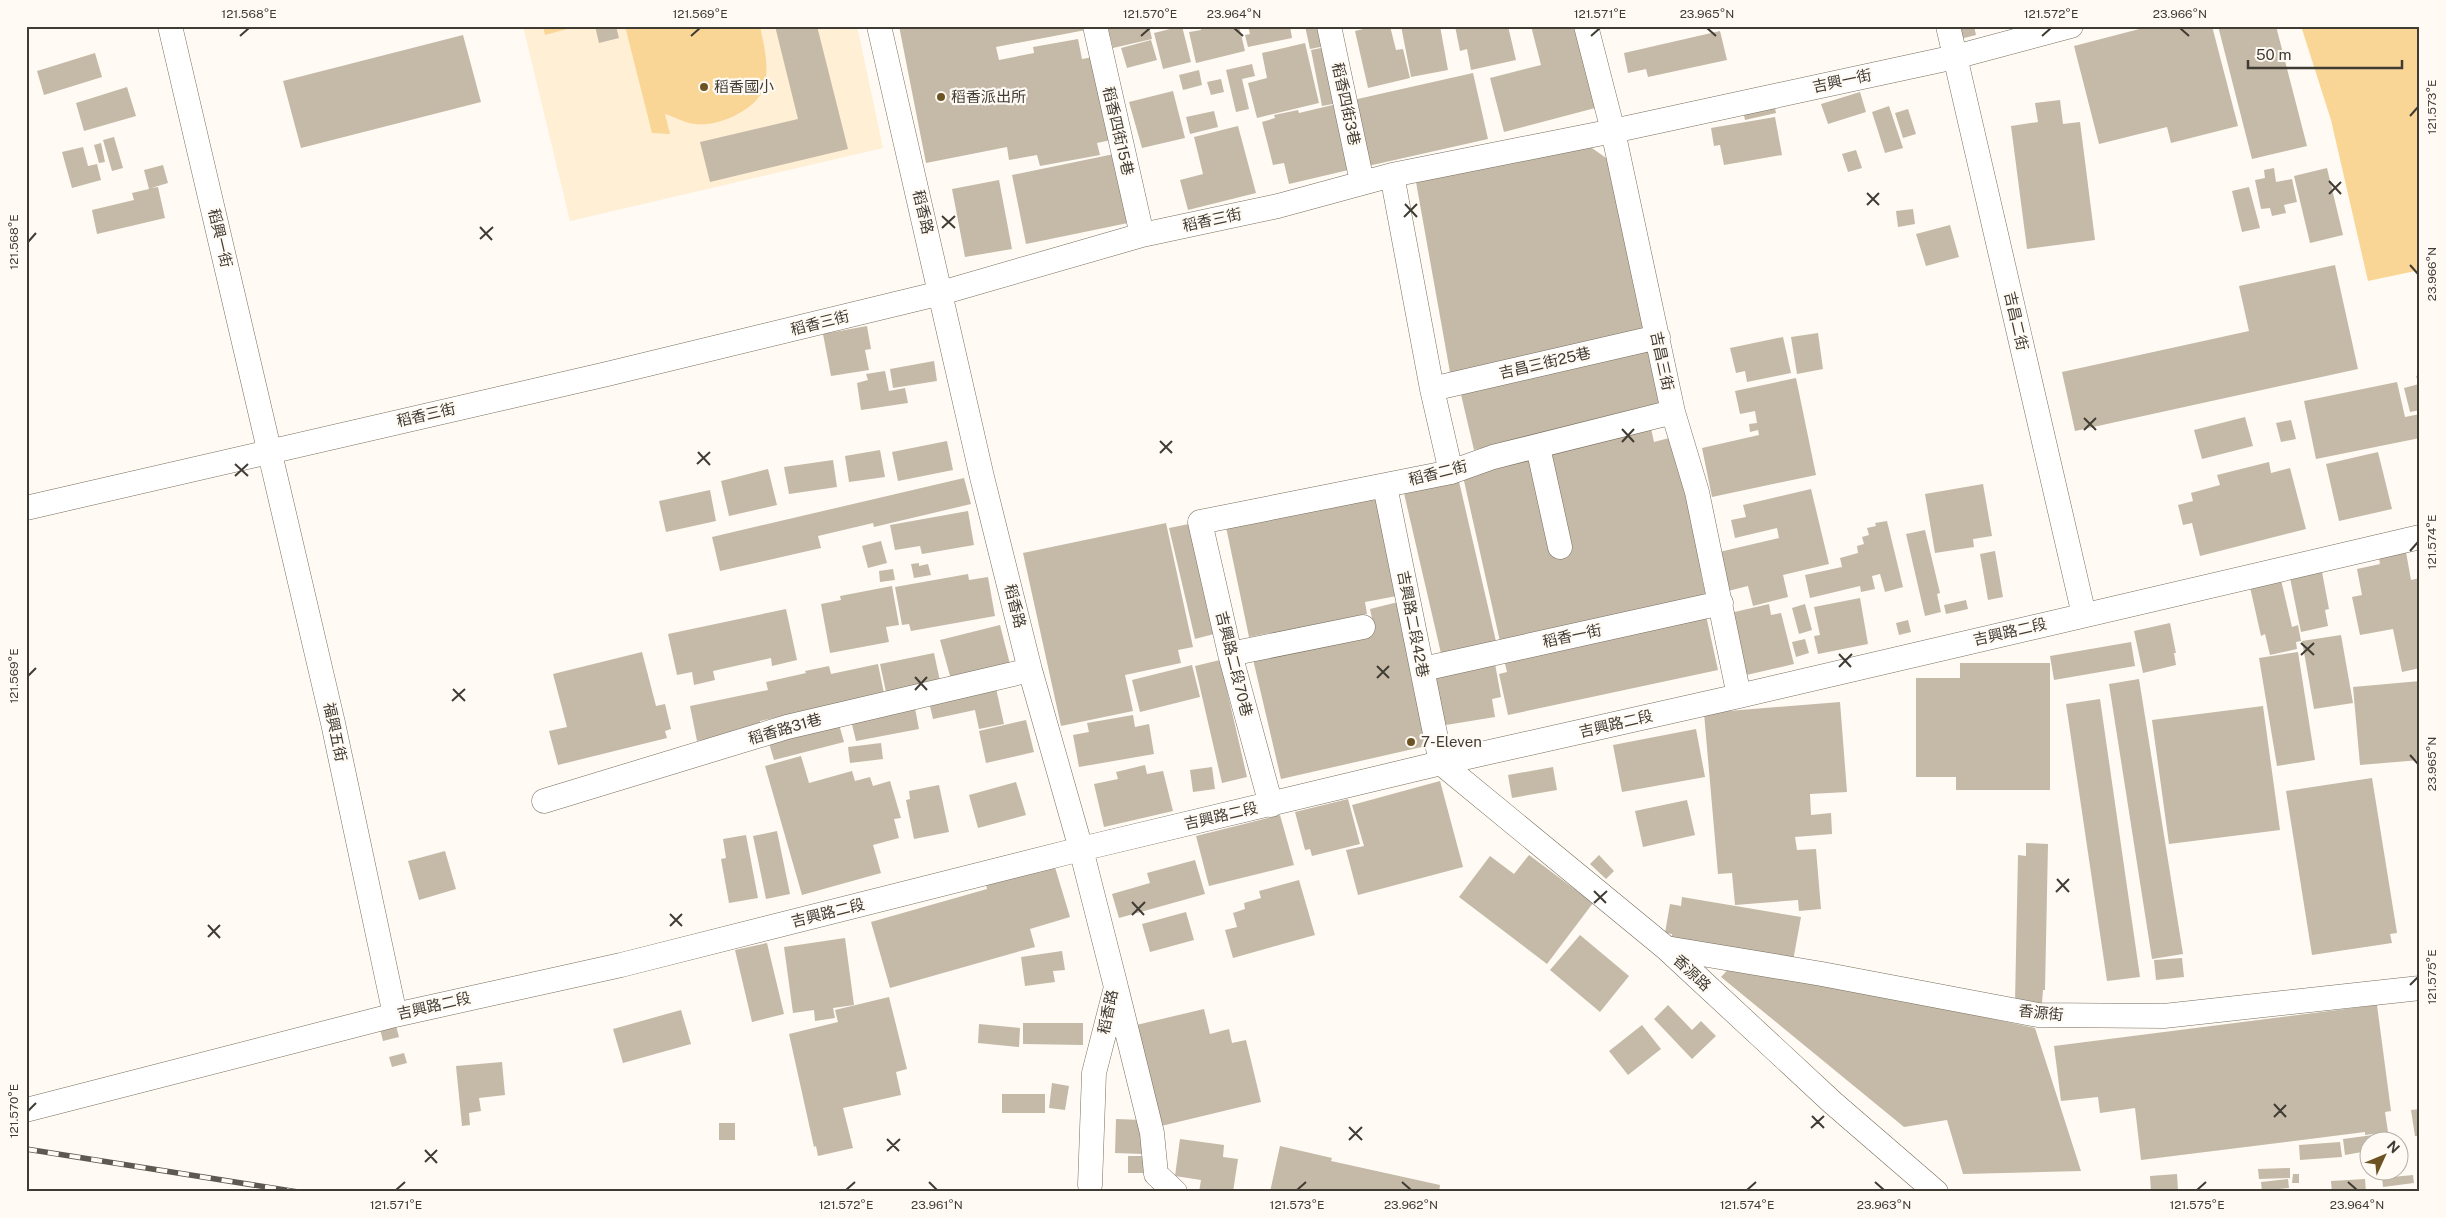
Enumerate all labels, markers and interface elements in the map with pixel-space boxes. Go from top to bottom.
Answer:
text: 121.568°E [221,7,277,21]
text: 121.569°E [672,7,728,21]
text: 121.570°E [1123,7,1177,21]
text: 23.964°N [1207,7,1261,21]
text: 121.571°E [1574,7,1626,21]
text: 23.965°N [1680,7,1734,21]
text: 121.572°E [2024,7,2078,21]
text: 23.966°N [2153,7,2207,21]
scale bar [2248,38,2402,70]
text: 50 m [2256,46,2291,63]
street label: 稻香四街3巷 [1329,61,1364,147]
street label: 吉興一街 [1811,66,1873,95]
place label: 稻香國小 [714,78,774,95]
text: 121.573°E [2425,80,2439,134]
marker: 稻香國小 [698,81,710,93]
street label: 稻香四街15巷 [1100,85,1137,177]
place label: 稻香派出所 [951,88,1026,105]
marker: 稻香派出所 [935,91,947,103]
street label: 稻香路 [910,188,937,236]
street label: 稻香三街 [1181,205,1243,234]
street label: 稻興一街 [205,207,236,269]
text: 121.568°E [7,214,21,270]
text: 23.966°N [2425,247,2439,301]
street label: 吉昌二街 [2001,290,2032,352]
street label: 稻香三街 [789,307,851,338]
street label: 吉昌三街 [1648,330,1677,392]
street label: 吉昌三街25巷 [1497,344,1592,381]
street label: 稻香三街 [395,399,457,430]
street label: 稻香二街 [1407,457,1469,488]
text: 121.574°E [2425,515,2439,569]
street label: 吉興路二段42巷 [1395,569,1432,679]
street label: 稻香路 [1002,582,1029,630]
street label: 吉興路二段70巷 [1213,609,1256,718]
street label: 吉興路二段 [1971,615,2048,648]
street label: 稻香一街 [1541,621,1603,650]
text: 121.569°E [7,648,21,704]
street label: 福興五街 [321,701,350,763]
street label: 吉興路二段 [1577,707,1654,740]
street label: 稻香路31巷 [746,710,824,747]
place label: 7-Eleven [1421,733,1482,750]
marker: 7-Eleven [1405,736,1417,748]
text: 23.965°N [2425,737,2439,791]
street label: 吉興路二段 [1182,799,1259,832]
street label: 吉興路二段 [789,895,866,930]
text: 121.575°E [2425,949,2439,1005]
street label: 香源路 [1670,951,1715,994]
street label: 稻香路 [1095,988,1121,1036]
street label: 吉興路二段 [395,989,472,1022]
street label: 香源街 [2018,1002,2064,1023]
text: 121.570°E [7,1084,21,1138]
north arrow [2358,1130,2408,1180]
text: N [2384,1137,2403,1156]
text: 121.571°E [370,1198,422,1212]
text: 121.572°E [819,1198,873,1212]
text: 23.961°N [911,1198,963,1212]
text: 121.573°E [1270,1198,1324,1212]
text: 23.962°N [1384,1198,1438,1212]
text: 121.574°E [1720,1198,1774,1212]
text: 23.963°N [1857,1198,1911,1212]
text: 121.575°E [2169,1198,2225,1212]
text: 23.964°N [2330,1198,2384,1212]

